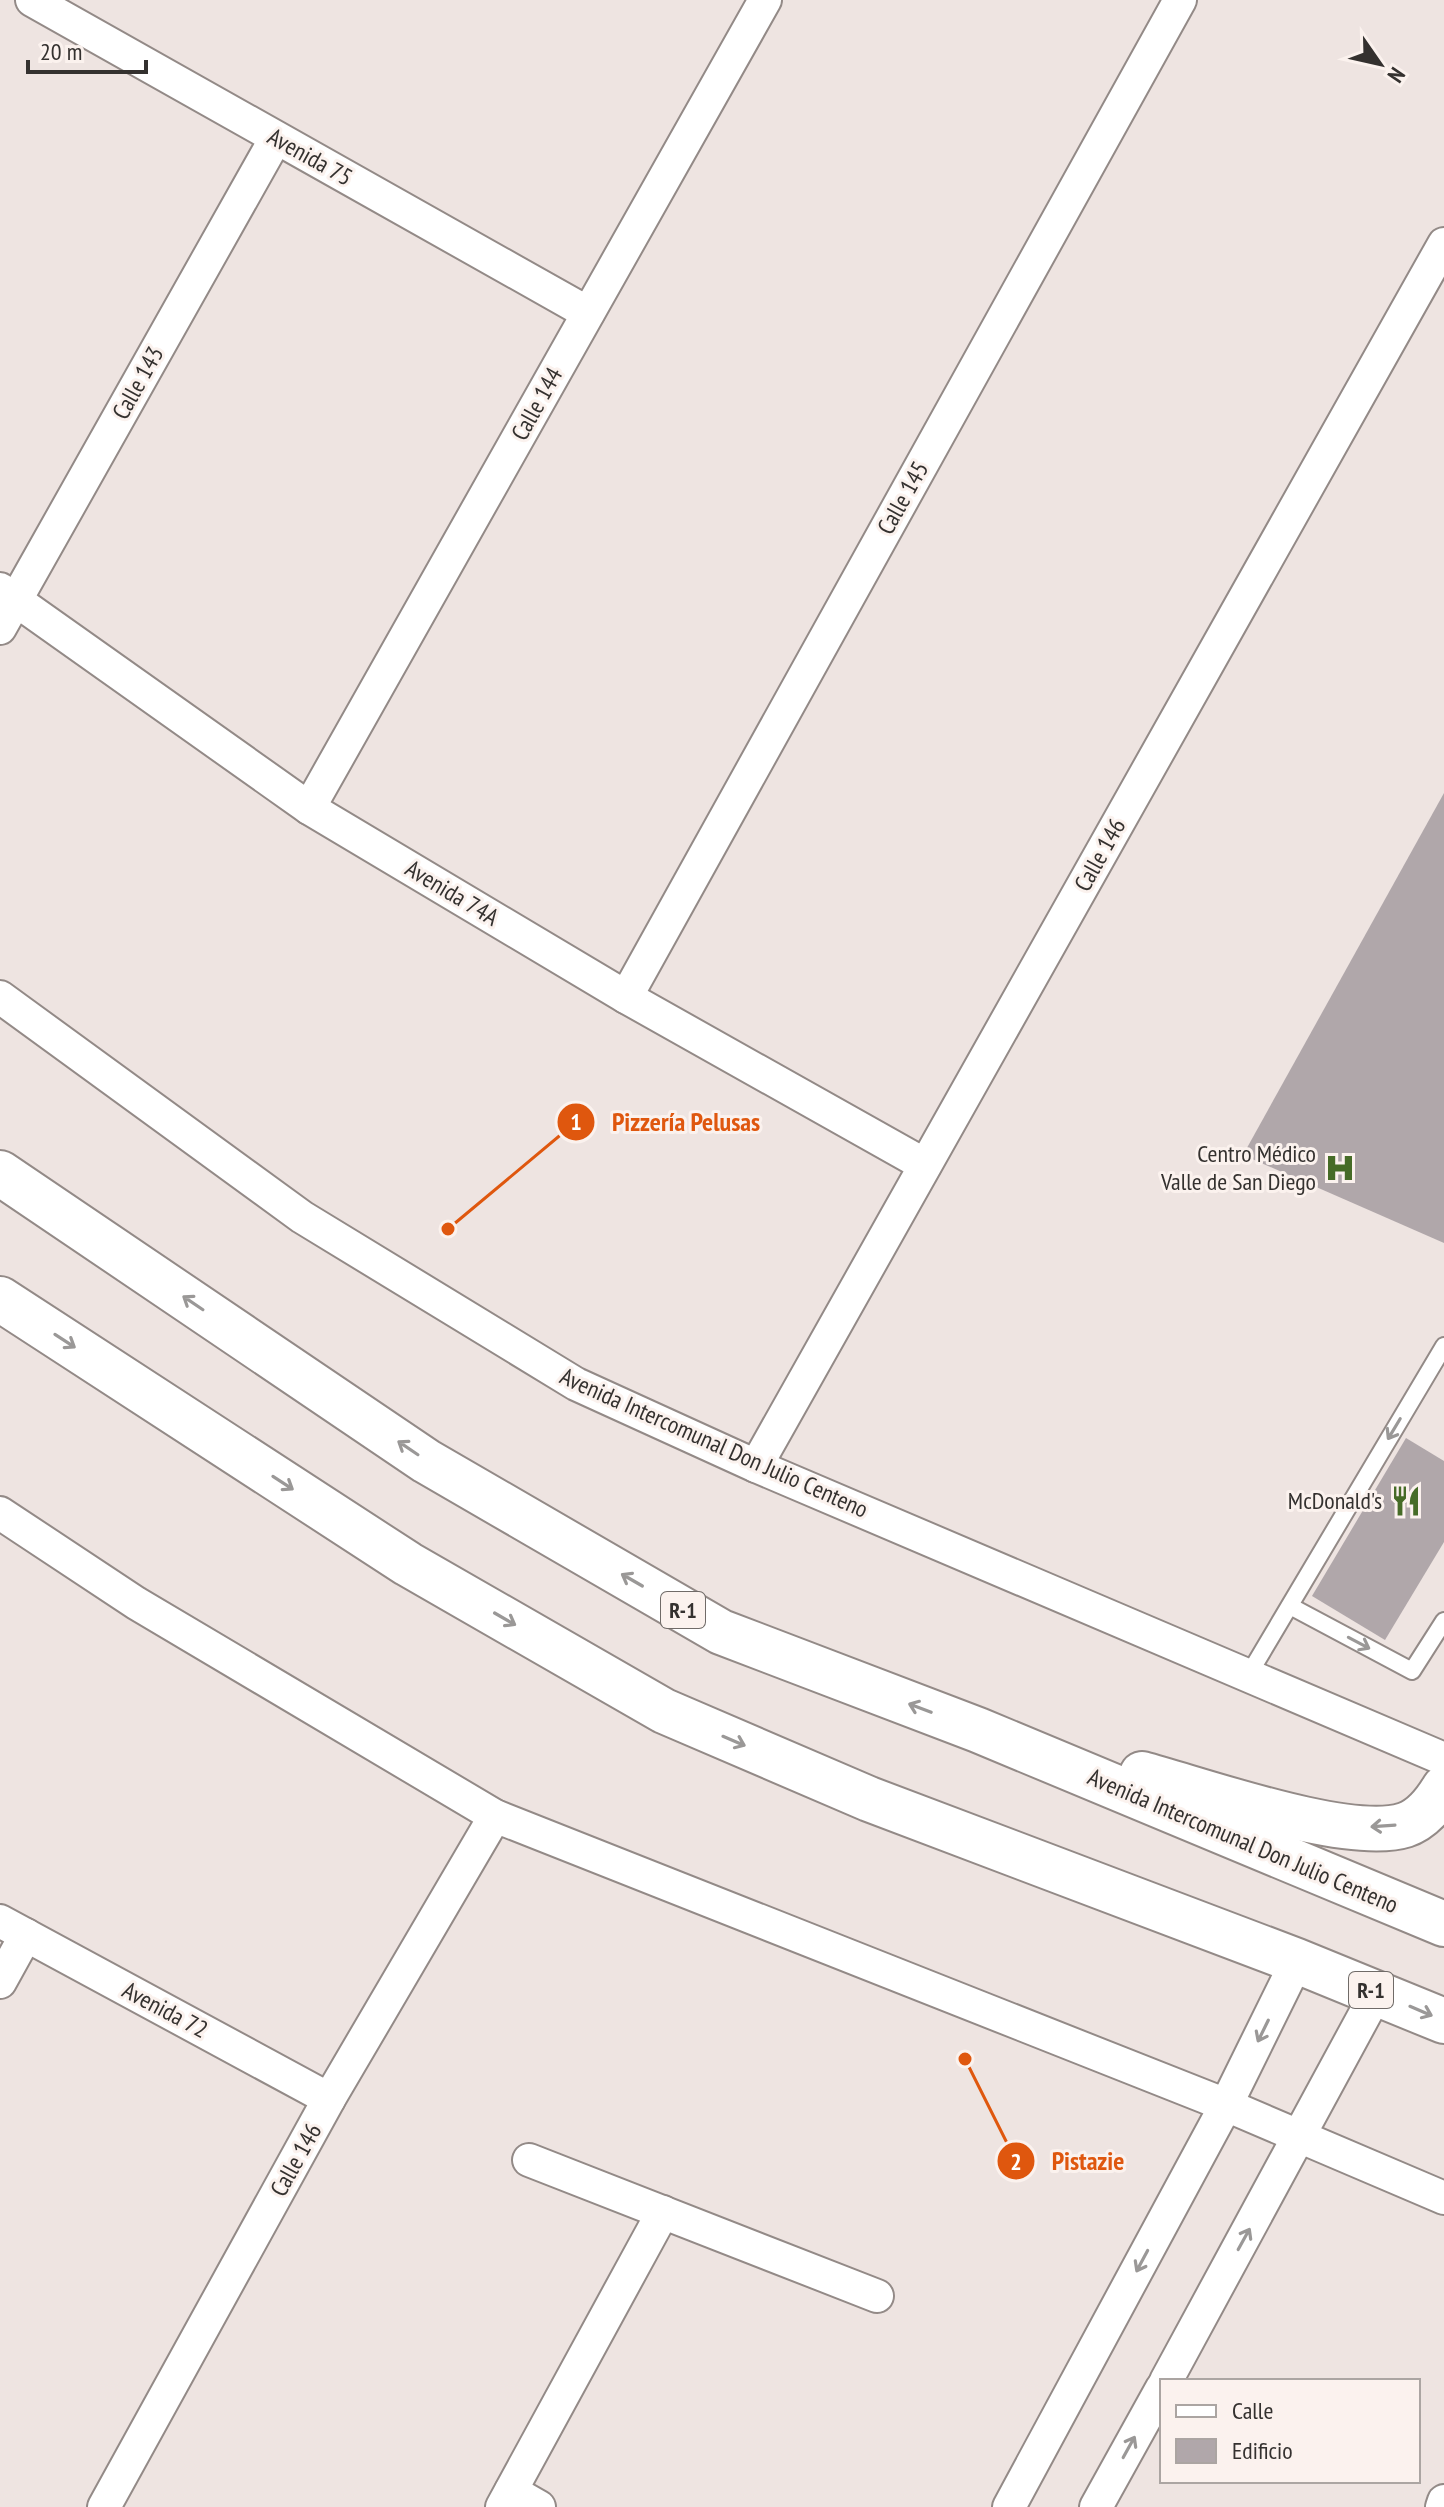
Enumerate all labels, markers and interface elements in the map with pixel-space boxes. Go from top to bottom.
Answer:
scale bar [28,24,146,74]
north arrow [1340,24,1420,104]
text: 20 m [40,36,82,67]
text: N [1382,62,1412,88]
street label: Avenida 75 [262,121,358,192]
street label: Calle 143 [105,341,170,425]
street label: Calle 144 [504,362,569,446]
street label: Calle 145 [870,456,935,540]
street label: Calle 146 [1067,813,1132,897]
street label: Avenida 74A [400,853,505,933]
callout: Pizzería Pelusas [556,1097,776,1147]
text: Pizzería Pelusas [612,1105,760,1138]
text: 1 [570,1106,582,1137]
place label: Centro Médico Valle de San Diego [1160,1138,1316,1197]
hospital icon: Centro Médico Valle de San Diego [1323,1151,1357,1185]
one-way arrow [182,1295,204,1311]
one-way arrow [54,1333,76,1350]
street label: Avenida Intercomunal Don Julio Centeno [555,1360,873,1525]
one-way arrow [1386,1417,1402,1440]
one-way arrow [397,1440,420,1456]
one-way arrow [272,1475,294,1491]
restaurant icon: McDonald's [1389,1484,1423,1518]
place label: McDonald's [1288,1485,1382,1516]
one-way arrow [621,1572,644,1588]
road number: R-1 [661,1592,705,1628]
one-way arrow [493,1611,516,1627]
one-way arrow [1346,1635,1370,1651]
one-way arrow [908,1700,933,1714]
one-way arrow [722,1734,746,1749]
street label: Avenida Intercomunal Don Julio Centeno [1083,1761,1403,1920]
one-way arrow [1370,1819,1397,1834]
road number: R-1 [1349,1972,1393,2008]
street label: Avenida 72 [117,1974,213,2045]
one-way arrow [1408,2005,1433,2020]
one-way arrow [1254,2018,1270,2042]
street label: Calle 146 [263,2118,328,2202]
callout: Pistazie [996,2136,1141,2186]
text: Pistazie [1052,2144,1124,2177]
text: 2 [1010,2146,1022,2177]
one-way arrow [1236,2228,1252,2251]
one-way arrow [1133,2248,1149,2272]
legend [1160,2379,1420,2483]
text: Calle [1232,2395,1273,2426]
text: Edificio [1232,2435,1293,2466]
one-way arrow [1122,2436,1137,2460]

